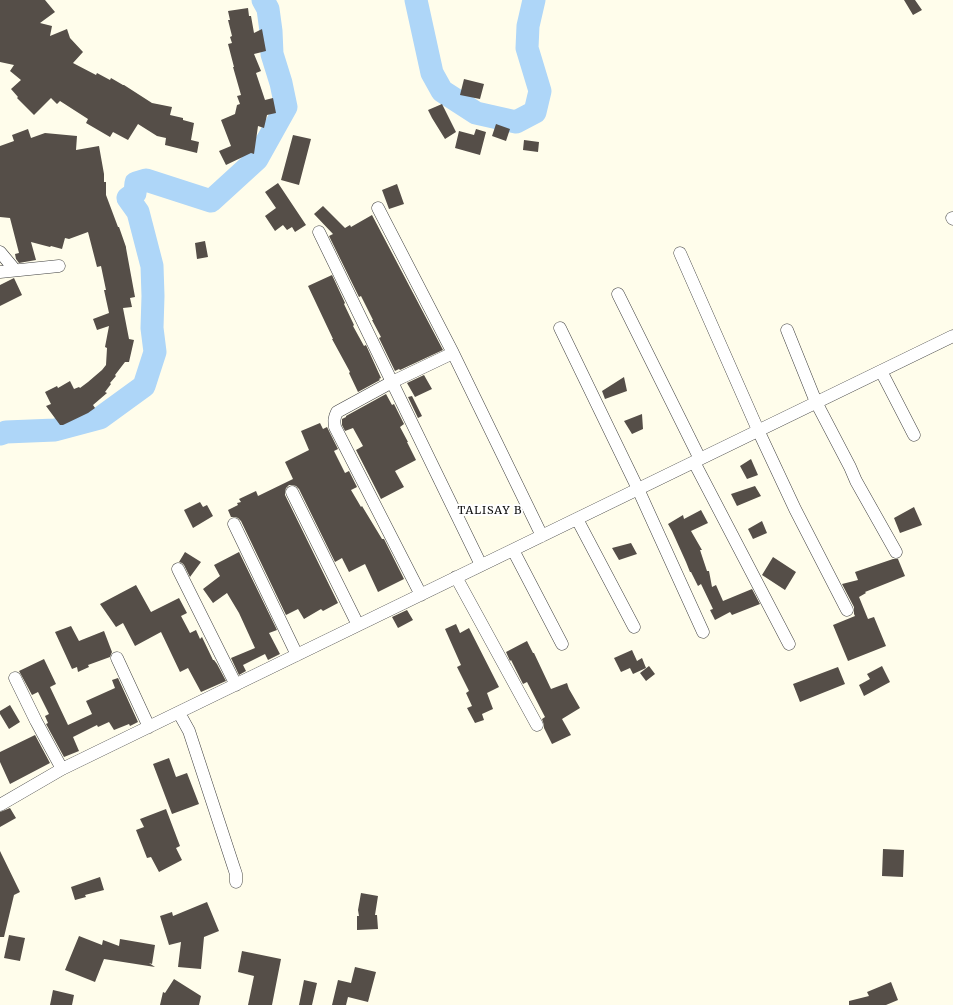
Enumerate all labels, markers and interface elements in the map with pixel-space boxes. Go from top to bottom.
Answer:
district label: TALISAY B [458,504,522,518]

